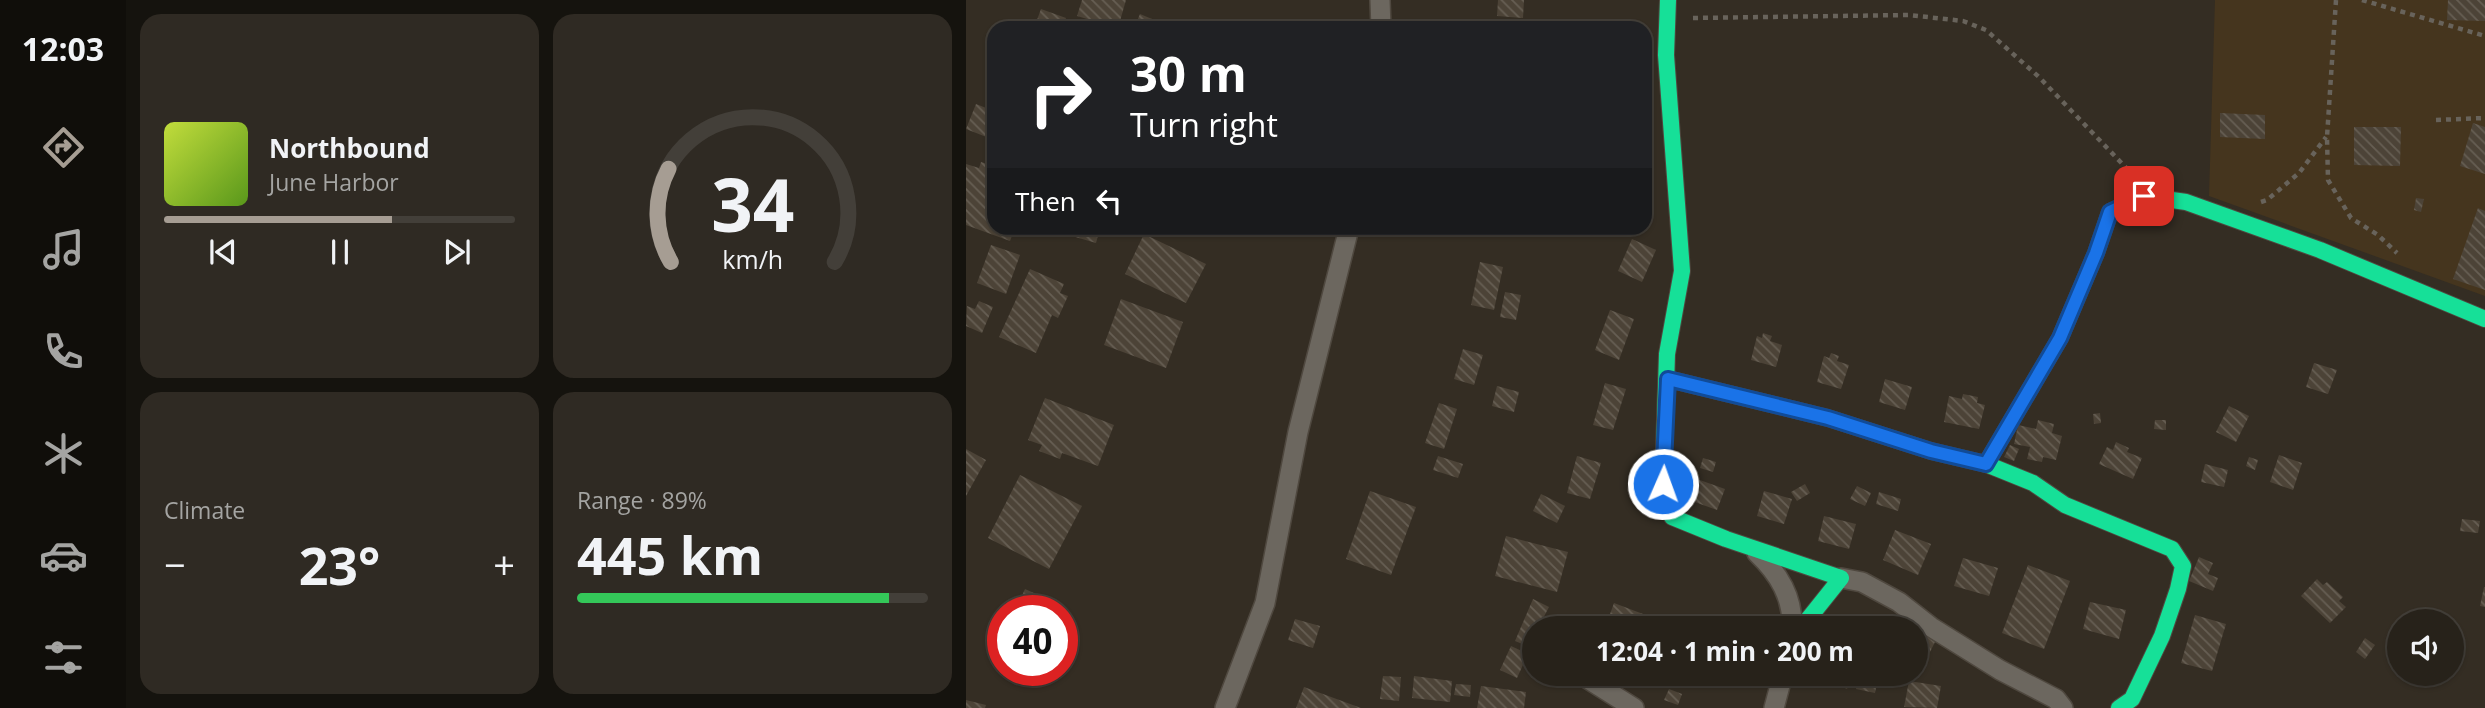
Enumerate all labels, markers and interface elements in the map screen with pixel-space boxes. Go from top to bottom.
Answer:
text: 12:03 [22,27,104,70]
text: 30 m [1130,40,1247,106]
icon: right [1015,49,1106,140]
text: Turn right [1130,103,1278,146]
icon: directions [39,123,88,172]
text: Northbound [269,130,430,166]
text: 34 [711,155,794,254]
text: June Harbor [269,166,399,198]
pin [2114,166,2174,226]
icon: arrive [2125,177,2163,215]
icon: left [1090,182,1128,220]
text: Then [1015,183,1076,219]
icon: music [39,225,88,274]
icon: previous [204,233,242,271]
icon: pause [321,233,359,271]
icon: next [438,233,476,271]
text: km/h [722,242,783,276]
icon: phone [39,327,88,376]
icon: climate [39,429,88,478]
position arrow [1626,447,1700,521]
text: Range · 89% [577,484,707,516]
text: Climate [164,494,245,526]
text: 445 km [577,519,763,590]
text: 23° [299,529,380,600]
icon: car [39,531,88,580]
text: − [164,538,186,590]
text: + [493,538,515,590]
speed limit sign: 40 [987,595,1078,686]
map controls [2387,609,2464,686]
button: sound [2387,609,2464,686]
icon: filters [39,633,88,682]
text: 12:04 · 1 min · 200 m [1596,633,1854,669]

